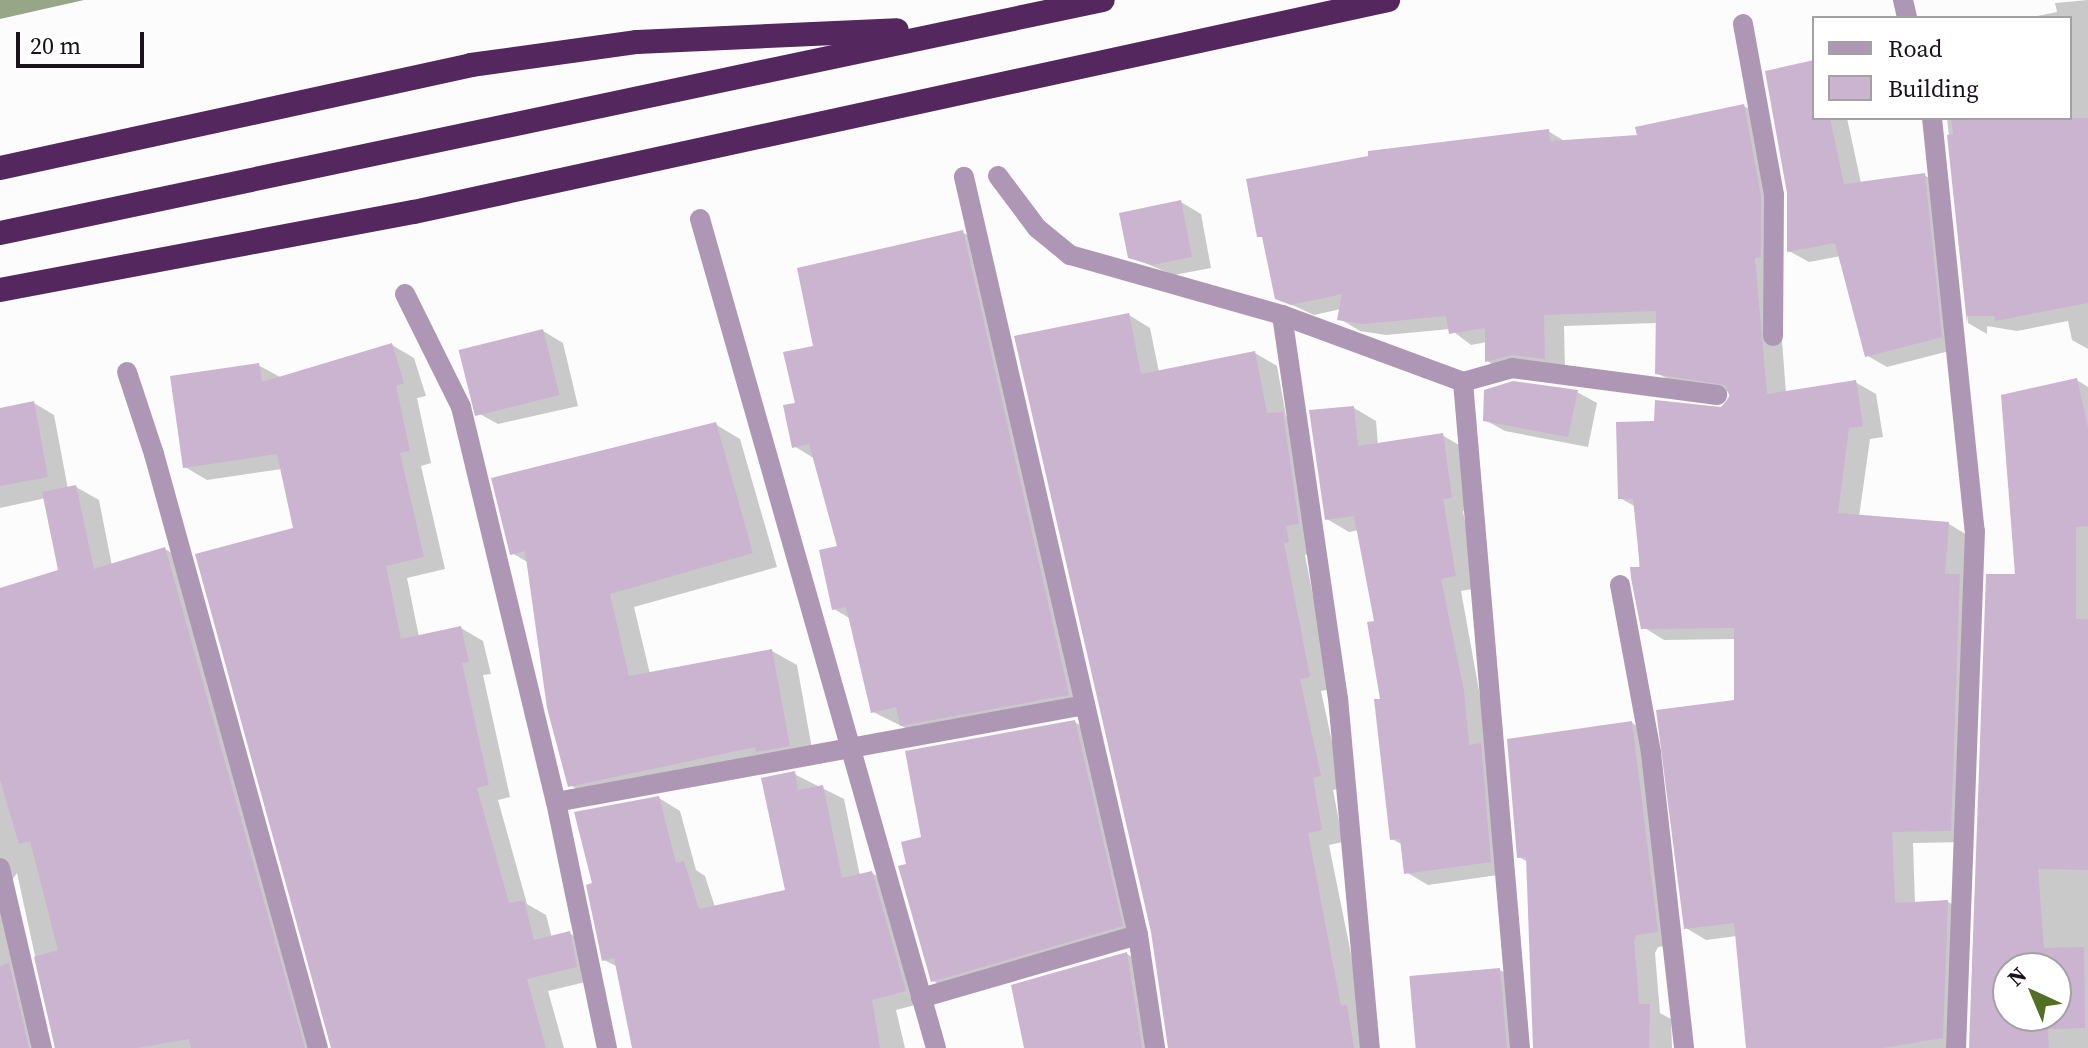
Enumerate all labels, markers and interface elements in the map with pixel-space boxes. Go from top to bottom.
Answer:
scale bar [20,16,148,66]
legend [1812,16,2072,120]
text: 20 m [30,29,81,62]
text: Road [1888,32,1942,65]
text: Building [1888,72,1979,105]
north arrow [1992,952,2072,1032]
text: N [2001,960,2033,993]

